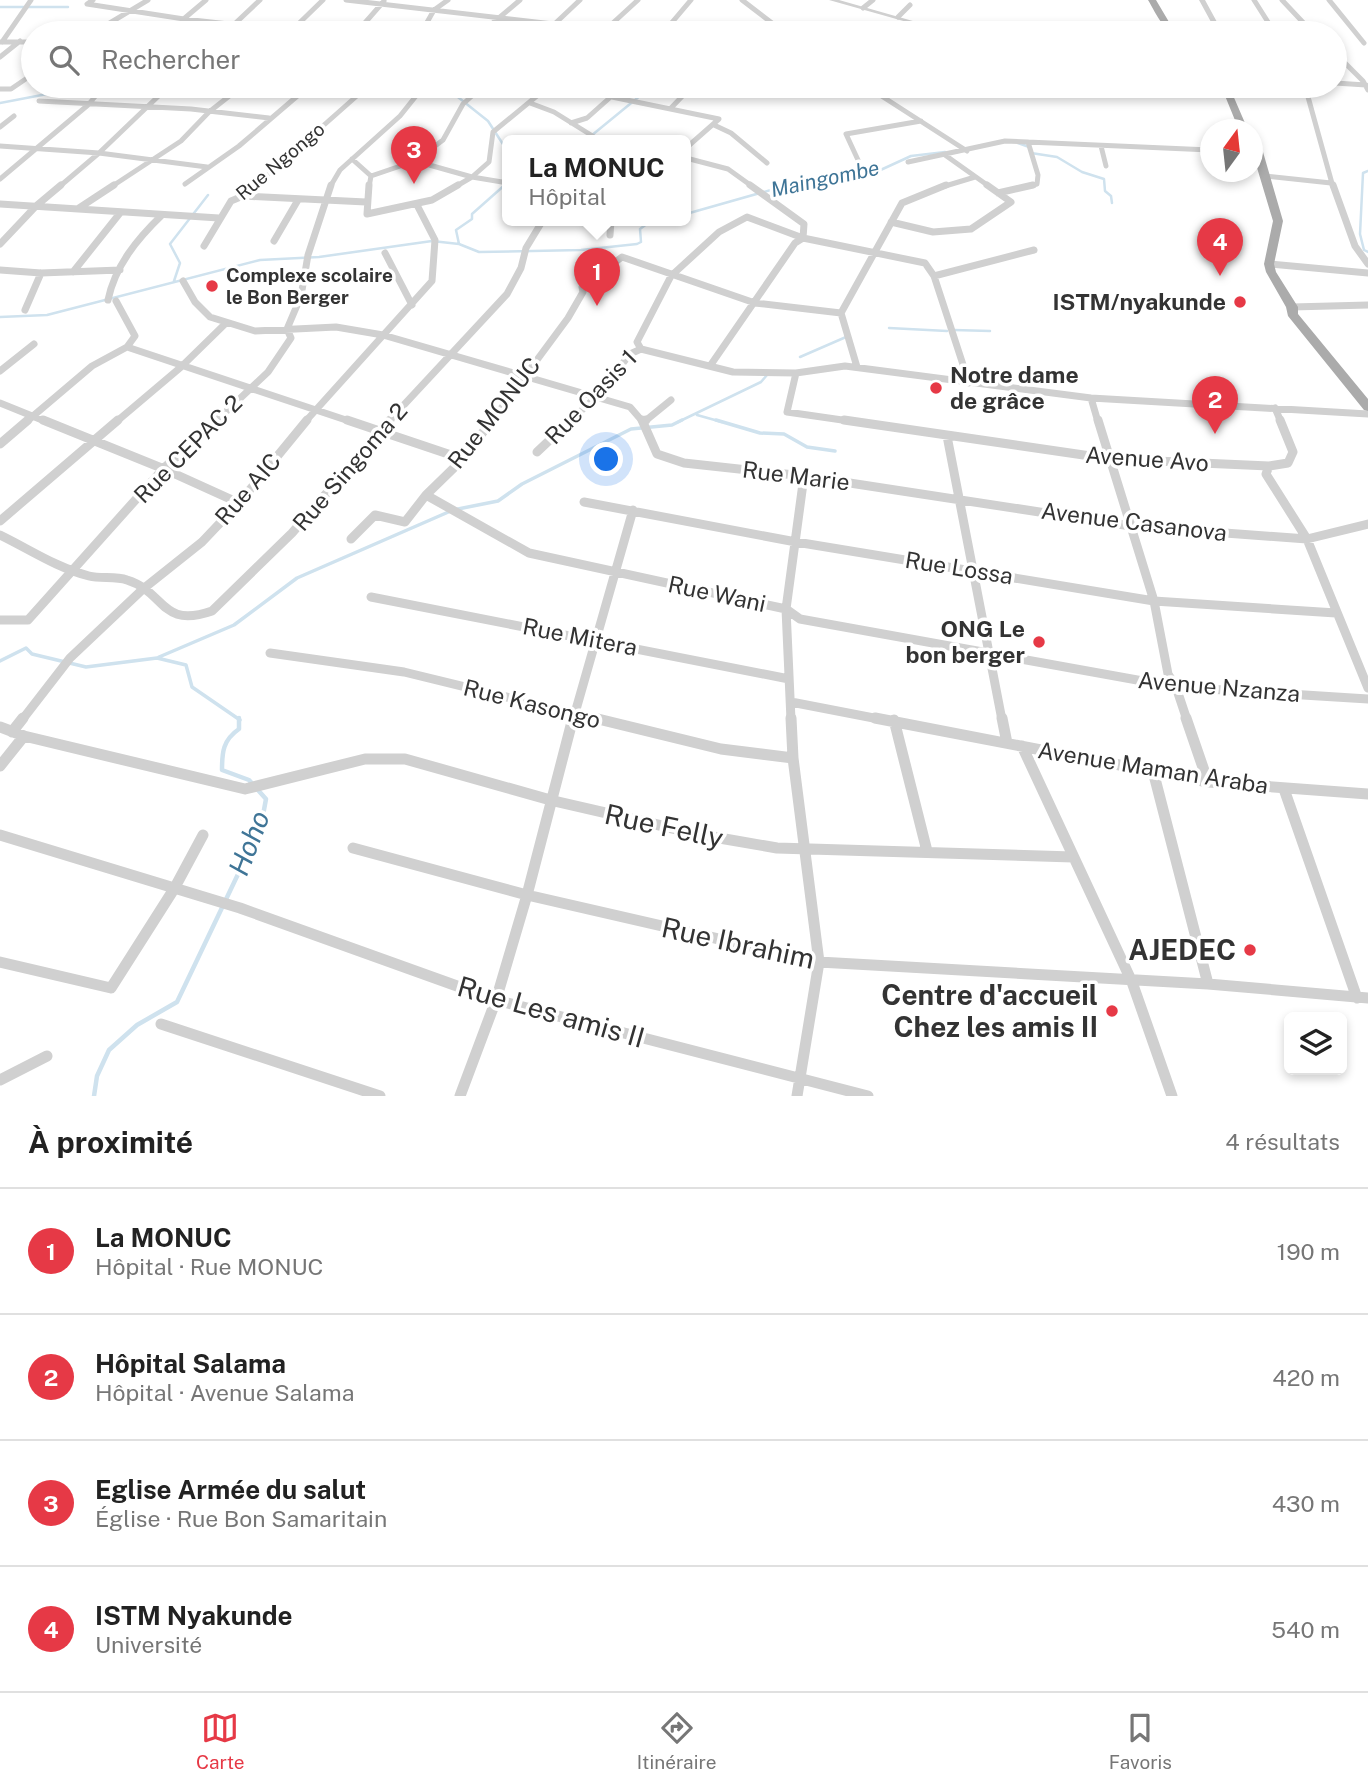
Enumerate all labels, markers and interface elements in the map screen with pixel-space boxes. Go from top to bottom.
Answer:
search box [21,21,1347,98]
icon: search [45,41,83,79]
text: Rechercher [101,44,240,75]
street label: Rue Ngongo [231,118,329,204]
north arrow [1200,119,1263,182]
pin: 3 [391,126,437,184]
popup [502,135,691,226]
text: La MONUC [528,152,665,183]
water label: Maingombe [768,155,882,202]
text: Hôpital [528,183,607,210]
pin: 4 [1197,218,1243,276]
pin: 1 [574,248,620,306]
place label: Complexe scolaire le Bon Berger [226,264,393,308]
marker: Complexe scolaire le Bon Berger [204,278,220,294]
place label: ISTM/nyakunde [1052,288,1226,315]
marker: ISTM/nyakunde [1232,294,1248,310]
street label: Rue Oasis 1 [539,344,642,449]
street label: Rue MONUC [442,352,545,474]
place label: Notre dame de grâce [950,361,1079,414]
pin: 2 [1192,376,1238,434]
marker: Notre dame de grâce [928,380,944,396]
street label: Rue CEPAC 2 [128,389,247,508]
street label: Rue Singoma 2 [287,397,412,536]
street label: Avenue Avo [1084,441,1210,476]
your location [589,442,623,476]
street label: Rue AIC [209,447,286,530]
street label: Rue Marie [741,456,851,495]
street label: Avenue Casanova [1040,497,1229,546]
street label: Rue Lossa [903,546,1015,589]
street label: Rue Wani [666,570,768,617]
street label: Rue Mitera [520,612,640,661]
place label: ONG Le bon berger [906,615,1025,668]
marker: ONG Le bon berger [1031,634,1047,650]
street label: Avenue Nzanza [1137,666,1301,707]
street label: Rue Kasongo [461,673,603,734]
street label: Avenue Maman Araba [1036,736,1270,799]
street label: Rue Felly [602,797,726,854]
water label: Hoho [221,806,276,880]
street label: Rue Ibrahim [659,910,818,975]
place label: AJEDEC [1128,933,1236,966]
marker: AJEDEC [1242,942,1258,958]
street label: Rue Les amis II [454,969,648,1054]
place label: Centre d'accueil Chez les amis II [881,978,1098,1043]
marker: Centre d'accueil Chez les amis II [1104,1003,1120,1019]
map controls [1284,1012,1347,1075]
button: layers [1284,1012,1347,1075]
text: À proximité [28,1124,193,1160]
text: 4 résultats [1225,1128,1340,1155]
text: La MONUC [95,1222,232,1253]
text: 1 [46,1238,56,1265]
text: 190 m [1277,1238,1340,1265]
text: Hôpital · Rue MONUC [95,1253,323,1280]
text: Hôpital Salama [95,1348,286,1379]
text: 2 [44,1364,58,1391]
text: 420 m [1272,1364,1340,1391]
text: Hôpital · Avenue Salama [95,1379,354,1406]
text: Eglise Armée du salut [95,1474,366,1505]
text: 3 [43,1490,59,1517]
text: 430 m [1272,1490,1340,1517]
text: Église · Rue Bon Samaritain [95,1505,387,1532]
text: ISTM Nyakunde [95,1600,293,1631]
text: 4 [43,1616,59,1643]
text: 540 m [1271,1616,1340,1643]
text: Université [95,1631,202,1658]
tab: Carte [196,1709,245,1773]
tab: Itinéraire [637,1709,717,1773]
tab: Favoris [1109,1709,1172,1773]

